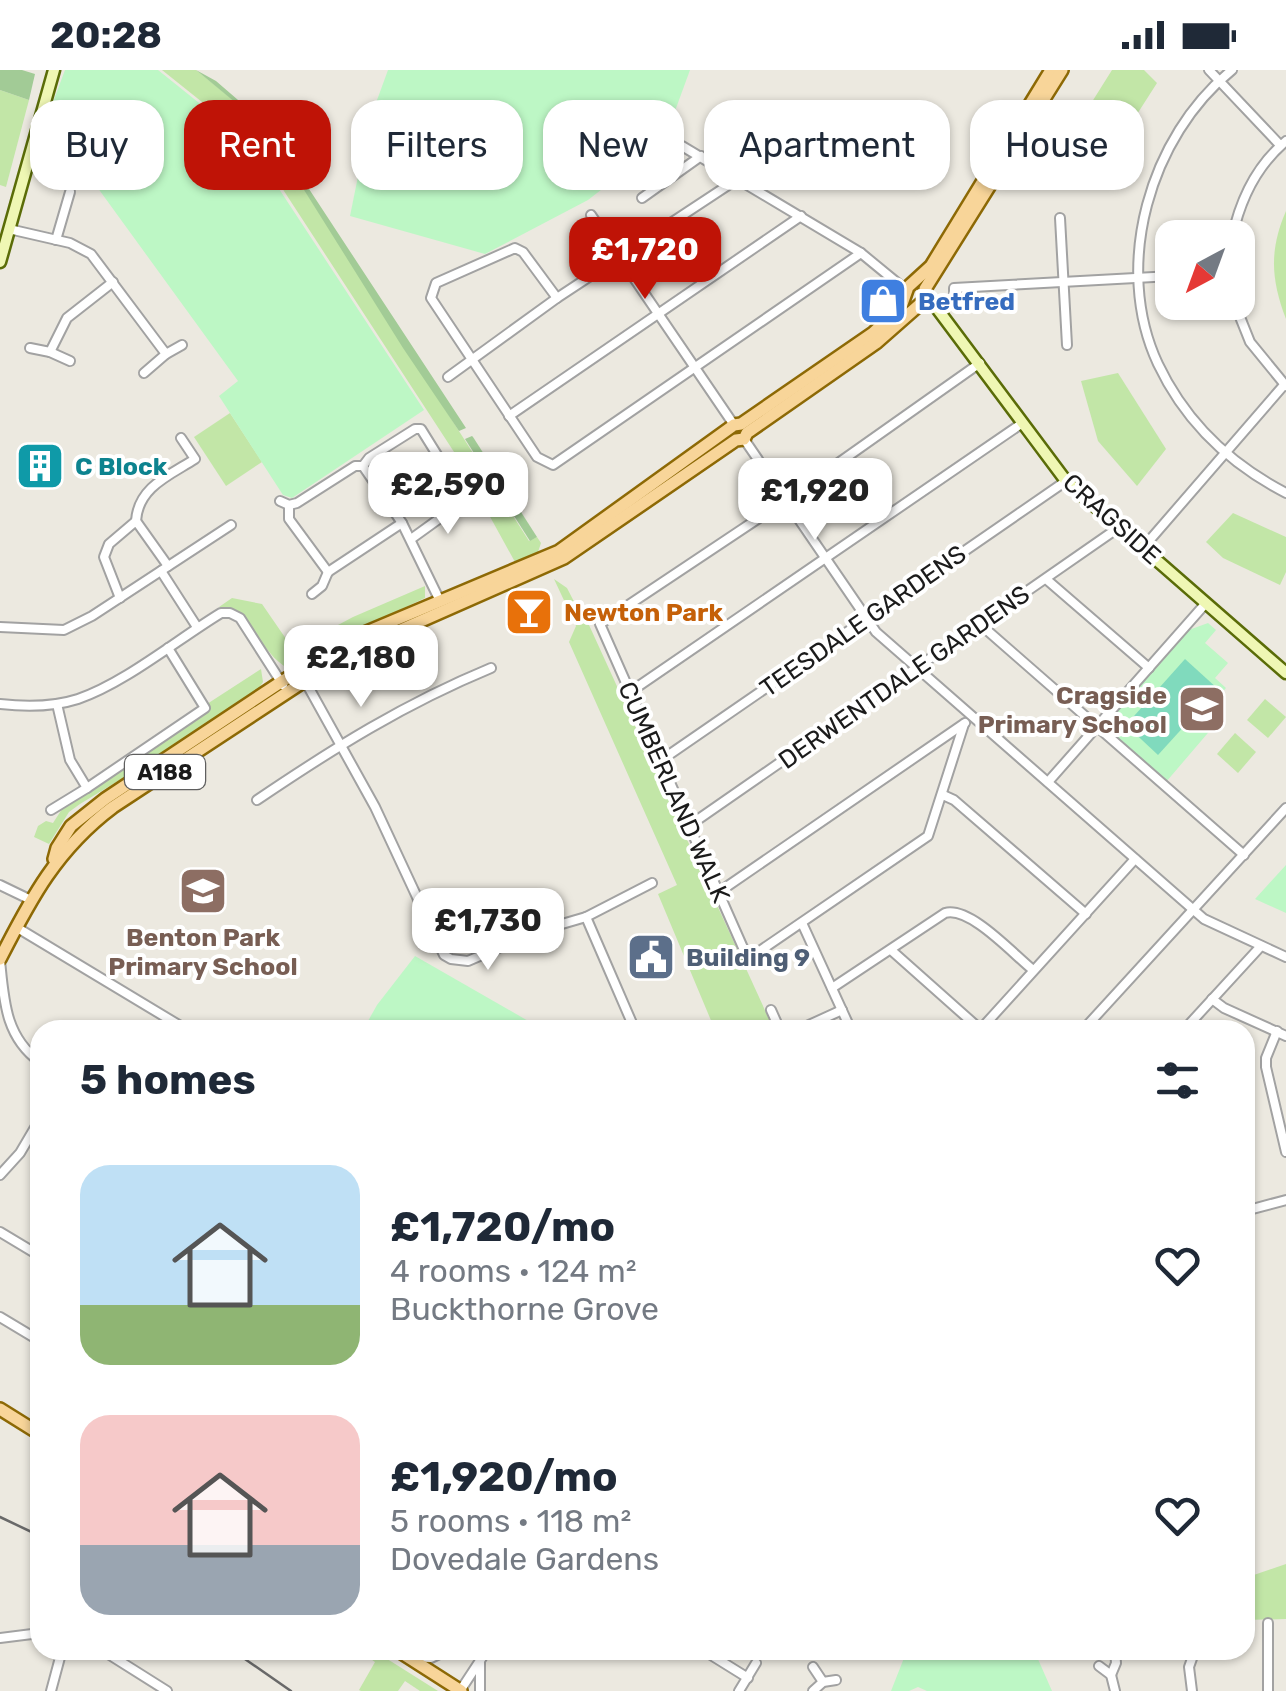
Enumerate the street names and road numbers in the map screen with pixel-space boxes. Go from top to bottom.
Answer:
street label: CRAGSIDE [1057,468,1167,570]
street label: TEESDALE GARDENS [755,539,971,703]
street label: DERWENTDALE GARDENS [773,579,1035,775]
street label: CUMBERLAND WALK [612,677,736,907]
road number: A188 [125,755,205,789]

